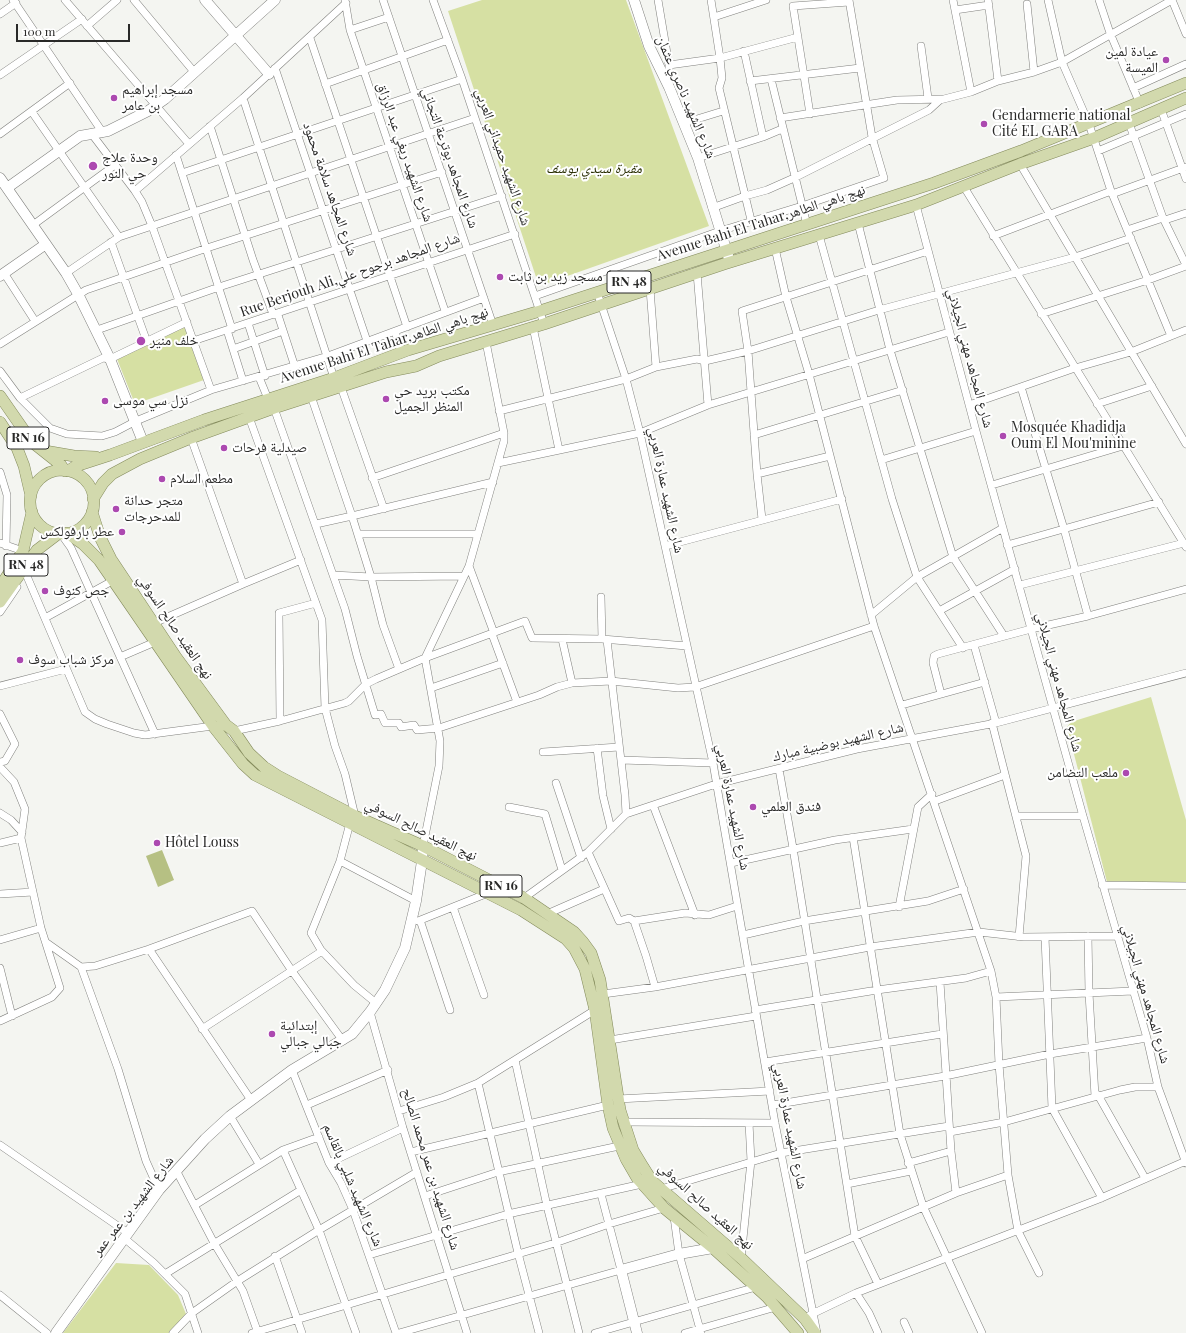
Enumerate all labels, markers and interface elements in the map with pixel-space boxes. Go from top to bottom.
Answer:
scale bar [18,16,132,42]
text: 100 m [23,23,55,39]
street label: شارع الشهيد ناصري عثمان [652,33,720,161]
place label: عيادة لمين الميسة [1105,44,1158,76]
marker: عيادة لمين الميسة [1161,55,1171,65]
street label: شارع الشهيد ريغي عبد الرزاق [373,80,437,224]
place label: مسجد إبراهيم بن عامر [122,82,193,114]
street label: شارع المجاهد بوترعة التجاني [418,85,482,231]
street label: شارع الشهيد حميداني العربي [472,86,534,228]
marker: مسجد إبراهيم بن عامر [109,93,119,103]
place label: Gendarmerie national Cité EL GARA [992,108,1130,140]
marker: Gendarmerie national Cité EL GARA [979,119,989,129]
street label: شارع المجاهد سلامة محمود [299,120,361,258]
place label: وحدة علاج حي النور [102,150,158,182]
marker: وحدة علاج حي النور [87,160,99,172]
park label: مقبرة سيدي يوسف [546,161,642,177]
street label: Avenue Bahi El Tahar,نهج باهي الطاهر [655,181,867,265]
street label: Rue Berjouh Ali,شارع المجاهد برجوح علي [238,229,462,321]
place label: مسجد زيد بن ثابت [508,269,603,285]
road number: RN 48 [607,271,651,293]
marker: مسجد زيد بن ثابت [495,272,505,282]
street label: شارع المجاهد مهني الجيلاني [943,286,997,430]
street label: Avenue Bahi El Tahar,نهج باهي الطاهر [278,303,490,387]
place label: خلف منير [150,333,198,349]
marker: خلف منير [135,335,147,347]
place label: مكتب بريد حي المنظر الجميل [394,383,470,416]
place label: نزل سي موسى [113,393,188,409]
marker: مكتب بريد حي المنظر الجميل [381,394,391,404]
marker: نزل سي موسى [100,396,110,406]
place label: Mosquée Khadidja Oum El Mou'minine [1011,420,1136,452]
street label: شارع الشهيد عمارة العربي [644,425,688,555]
road number: RN 16 [7,427,49,449]
marker: Mosquée Khadidja Oum El Mou'minine [998,431,1008,441]
place label: صيدلية فرحات [232,440,307,456]
marker: صيدلية فرحات [219,443,229,453]
place label: مطعم السلام [170,471,233,487]
marker: مطعم السلام [157,474,167,484]
place label: متجر حدانة للمدحرجات [124,493,183,526]
marker: متجر حدانة للمدحرجات [111,504,121,514]
place label: عطر بارفولكس [40,524,114,540]
marker: عطر بارفولكس [117,527,127,537]
road number: RN 48 [4,554,48,576]
street label: نهج العقيد صالح السوفي [134,571,216,683]
place label: جص كنوف [53,583,109,599]
marker: جص كنوف [40,586,50,596]
street label: شارع المجاهد مهني الجيلاني [1032,610,1086,754]
place label: مركز شباب سوف [28,652,114,668]
marker: مركز شباب سوف [15,655,25,665]
street label: شارع الشهيد بوضبية مبارك [771,719,905,765]
street label: شارع الشهيد عمارة العربي [713,742,753,872]
place label: ملعب التضامن [1047,765,1118,781]
marker: ملعب التضامن [1121,768,1131,778]
street label: نهج العقيد صالح السوفي [362,796,480,864]
place label: فندق العلمي [761,799,821,815]
marker: فندق العلمي [748,802,758,812]
place label: Hôtel Louss [165,835,239,851]
marker: Hôtel Louss [152,838,162,848]
road number: RN 16 [480,875,522,897]
street label: شارع المجاهد مهني الجيلاني [1118,923,1174,1065]
place label: إبتدائية جبالي جبالي [280,1018,342,1050]
marker: إبتدائية جبالي جبالي [267,1029,277,1039]
street label: شارع الشهيد عمارة العربي [770,1061,810,1191]
street label: شارع الشهيد بن عمر محمد الصالح [398,1086,464,1252]
street label: شارع الشهيد شلبي بالقاسم [319,1121,387,1249]
street label: شارع الشهيد بن عمر عمر [89,1153,177,1259]
street label: نهج العقيد صالح السوفي [655,1159,757,1253]

